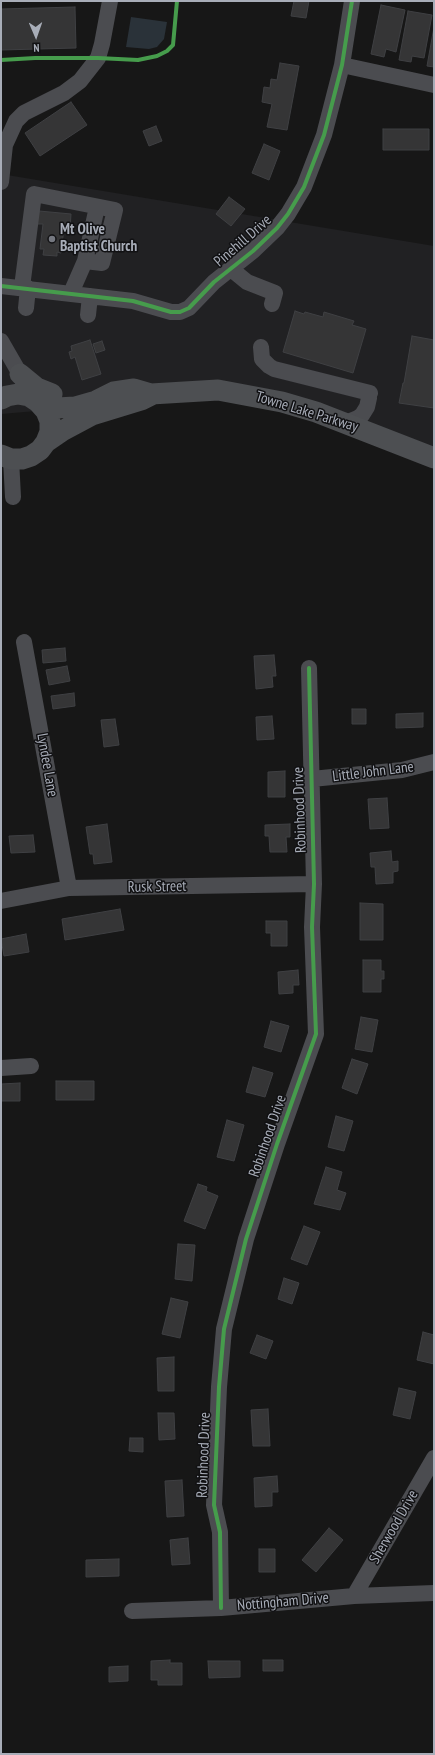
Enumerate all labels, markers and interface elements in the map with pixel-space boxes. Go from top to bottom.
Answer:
north arrow [16,16,56,56]
text: N [33,41,40,55]
street label: Pinehill Drive [211,211,275,271]
place label: Mt Olive Baptist Church [60,221,137,256]
marker: Mt Olive Baptist Church [47,234,57,244]
street label: Towne Lake Parkway [254,388,360,436]
street label: Lyndee Lane [33,732,61,798]
street label: Little John Lane [331,758,415,786]
street label: Robinhood Drive [290,767,310,853]
street label: Rusk Street [127,877,187,897]
street label: Robinhood Drive [246,1092,290,1180]
street label: Robinhood Drive [194,1412,214,1498]
street label: Sherwood Drive [366,1487,422,1567]
street label: Nottingham Drive [236,1589,330,1615]

